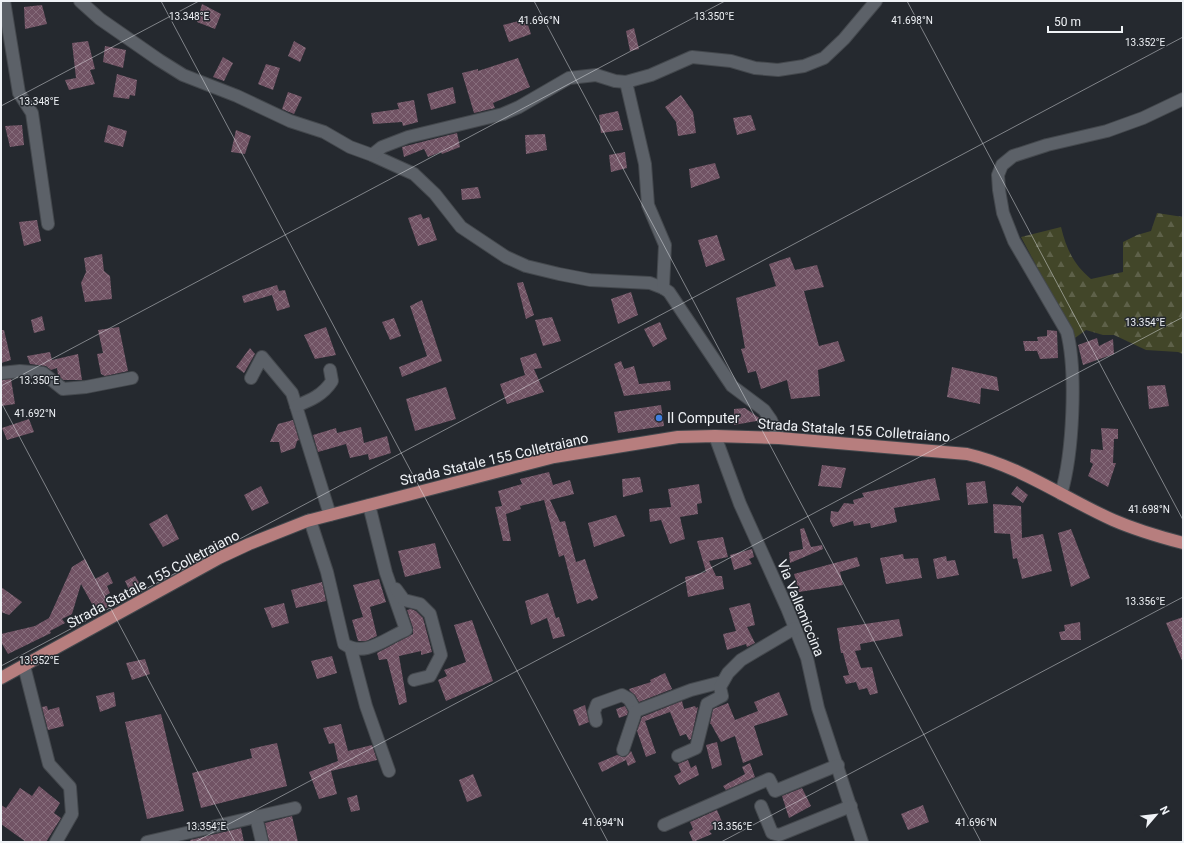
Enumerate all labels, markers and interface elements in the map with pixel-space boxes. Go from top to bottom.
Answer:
scale bar [1048,8,1122,34]
text: 13.348°E [169,11,209,22]
text: 13.350°E [694,11,734,22]
text: 41.696°N [518,15,560,26]
text: 41.698°N [891,15,933,26]
text: 50 m [1054,15,1081,29]
text: 13.352°E [1125,37,1165,48]
text: 13.348°E [19,96,59,107]
text: 13.354°E [1125,317,1165,328]
text: 13.350°E [19,375,59,386]
text: 41.692°N [14,408,56,419]
place label: Il Computer [667,410,740,426]
marker: Il Computer [654,413,664,423]
street label: Strada Statale 155 Colletraiano [757,415,951,445]
street label: Strada Statale 155 Colletraiano [398,430,590,488]
text: 41.698°N [1128,504,1170,515]
street label: Strada Statale 155 Colletraiano [64,527,242,631]
street label: Via Vallemiccina [774,557,828,659]
text: 13.356°E [1125,596,1165,607]
text: 13.352°E [19,655,59,666]
north arrow [1136,795,1176,835]
text: N [1157,804,1172,817]
text: 41.694°N [582,817,624,828]
text: 41.696°N [955,817,997,828]
text: 13.354°E [186,821,226,832]
text: 13.356°E [712,821,752,832]

